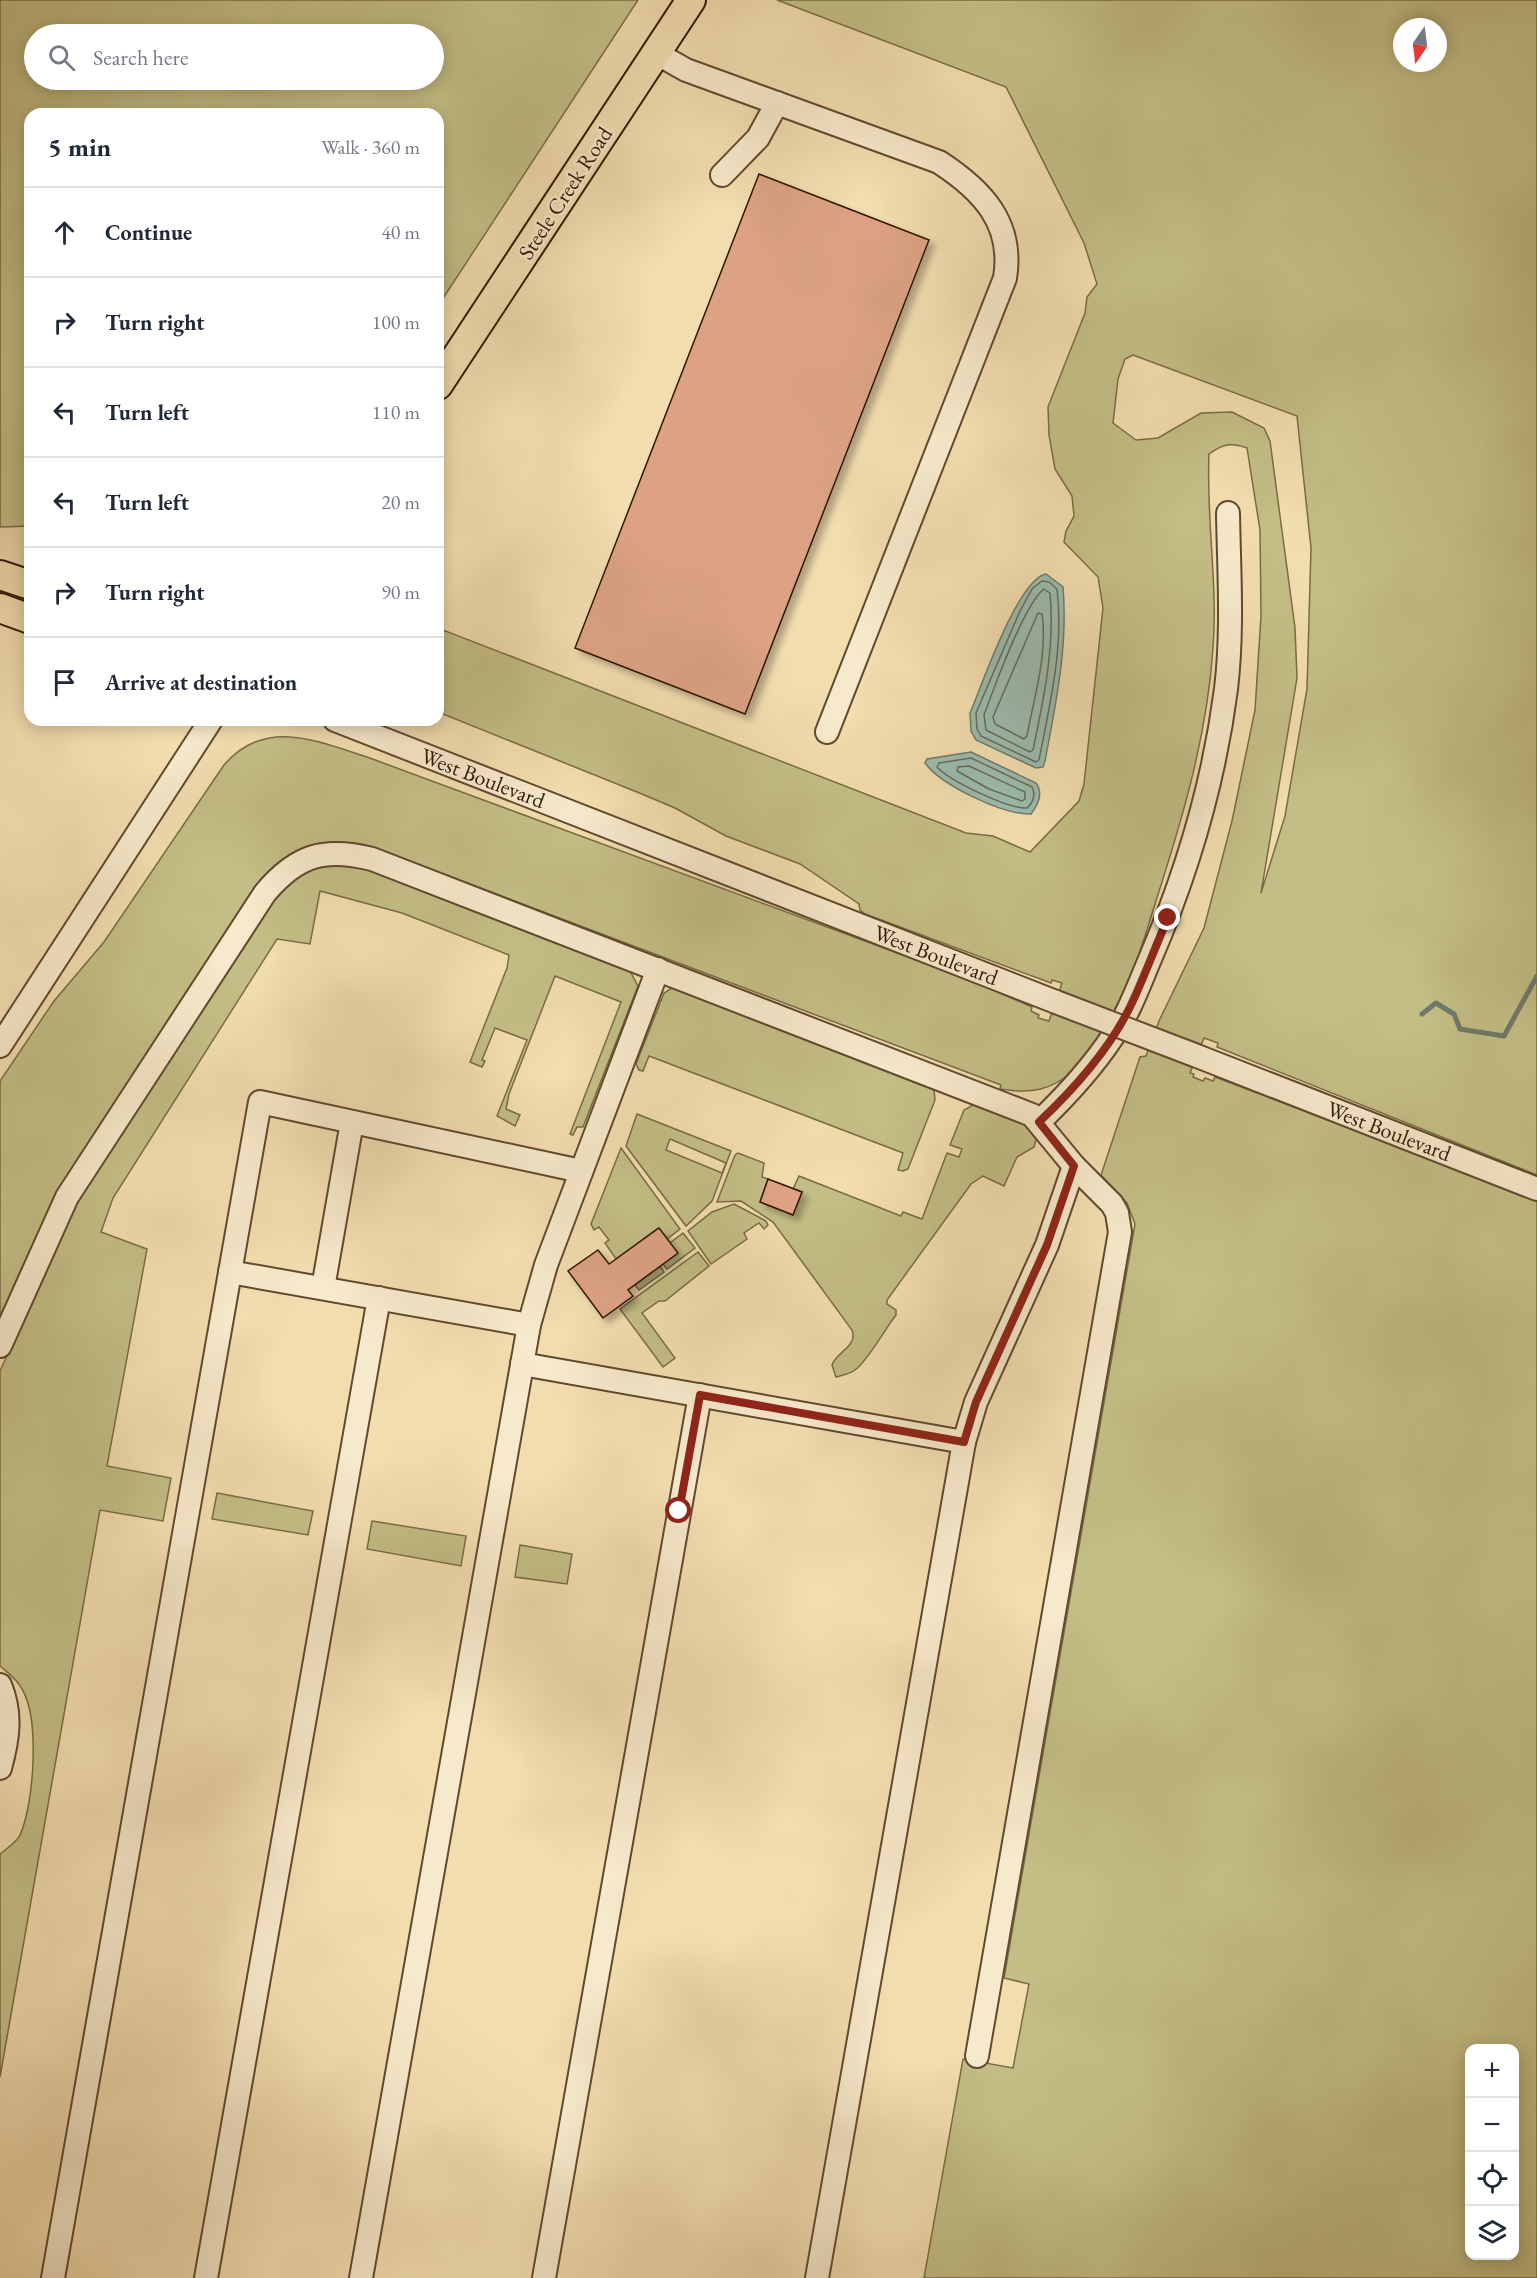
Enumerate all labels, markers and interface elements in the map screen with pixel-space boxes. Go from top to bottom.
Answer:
north arrow [1393,18,1447,72]
search box [24,24,444,90]
icon: search [45,41,78,74]
text: Search here [93,43,188,72]
street label: Steele Creek Road [511,120,619,265]
text: 5 min [48,130,111,164]
text: Walk · 360 m [321,134,420,160]
icon: ahead [48,216,81,249]
text: Continue [105,218,192,247]
text: 40 m [381,219,420,245]
icon: right [48,306,81,339]
text: Turn right [105,308,204,337]
text: 100 m [372,309,420,335]
icon: left [48,396,81,429]
text: Turn left [105,398,189,427]
text: 110 m [372,399,420,425]
icon: left [48,486,81,519]
text: Turn left [105,488,189,517]
text: 20 m [381,489,420,515]
icon: right [48,576,81,609]
text: Turn right [105,578,204,607]
text: 90 m [381,579,420,605]
icon: arrive [48,666,81,699]
text: Arrive at destination [105,668,297,697]
street label: West Boulevard [417,741,550,815]
route end [1154,904,1180,930]
street label: West Boulevard [870,918,1003,992]
street label: West Boulevard [1323,1094,1456,1168]
route start [665,1497,691,1523]
map controls [1465,2044,1519,2260]
button: + [1465,2044,1519,2098]
button: − [1465,2098,1519,2152]
button: locate [1465,2152,1519,2206]
button: layers [1465,2206,1519,2260]

